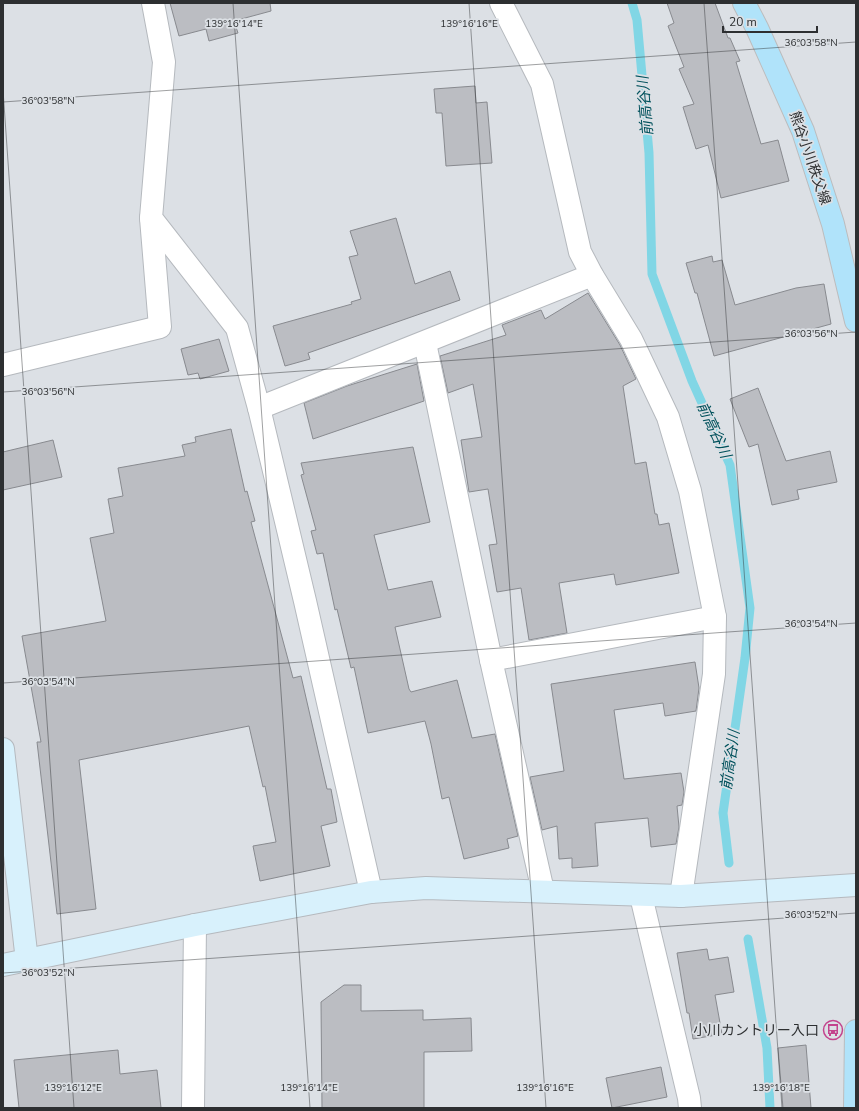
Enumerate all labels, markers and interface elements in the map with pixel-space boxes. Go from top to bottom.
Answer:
scale bar [723,8,817,34]
text: 20 m [729,14,757,30]
text: 139°16'14"E [205,17,263,31]
text: 139°16'16"E [440,17,498,31]
text: 36°03'58"N [784,36,838,50]
water label: 前高谷川 [632,73,658,137]
text: 36°03'58"N [21,94,75,108]
street label: 熊谷小川秩父線 [785,109,835,207]
text: 36°03'56"N [784,327,838,341]
text: 36°03'56"N [21,385,75,399]
water label: 前高谷川 [692,399,737,463]
text: 36°03'54"N [784,617,838,631]
text: 36°03'54"N [21,675,75,689]
water label: 前高谷川 [716,727,744,791]
text: 36°03'52"N [784,908,838,922]
text: 36°03'52"N [21,966,75,980]
bus stop icon: 小川カントリー入口 [822,1019,844,1041]
place label: 小川カントリー入口 [693,1021,819,1040]
text: 139°16'12"E [44,1081,102,1095]
text: 139°16'14"E [280,1081,338,1095]
text: 139°16'16"E [516,1081,574,1095]
text: 139°16'18"E [752,1081,810,1095]

